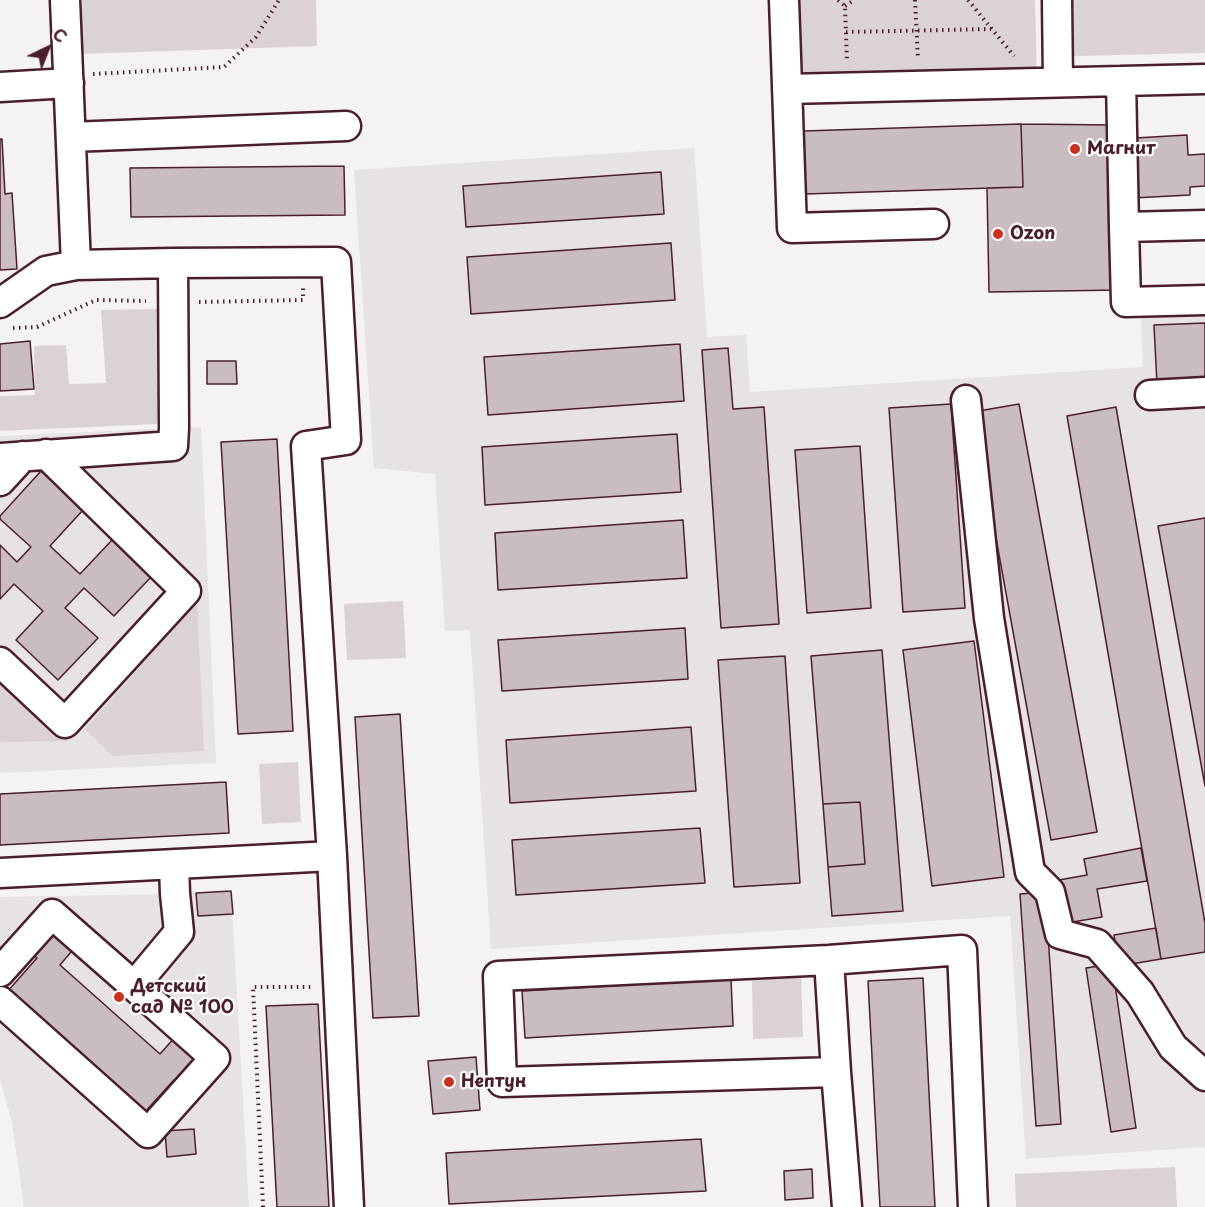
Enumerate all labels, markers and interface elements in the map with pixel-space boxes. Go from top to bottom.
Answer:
north arrow [18,18,78,78]
text: С [48,22,73,48]
place label: Магнит [1087,138,1155,160]
marker: Магнит [1068,142,1082,156]
place label: Ozon [1010,223,1055,245]
marker: Ozon [991,227,1005,241]
place label: Детский сад № 100 [131,976,234,1018]
marker: Детский сад № 100 [112,990,126,1004]
place label: Нептун [461,1071,527,1093]
marker: Нептун [442,1075,456,1089]

